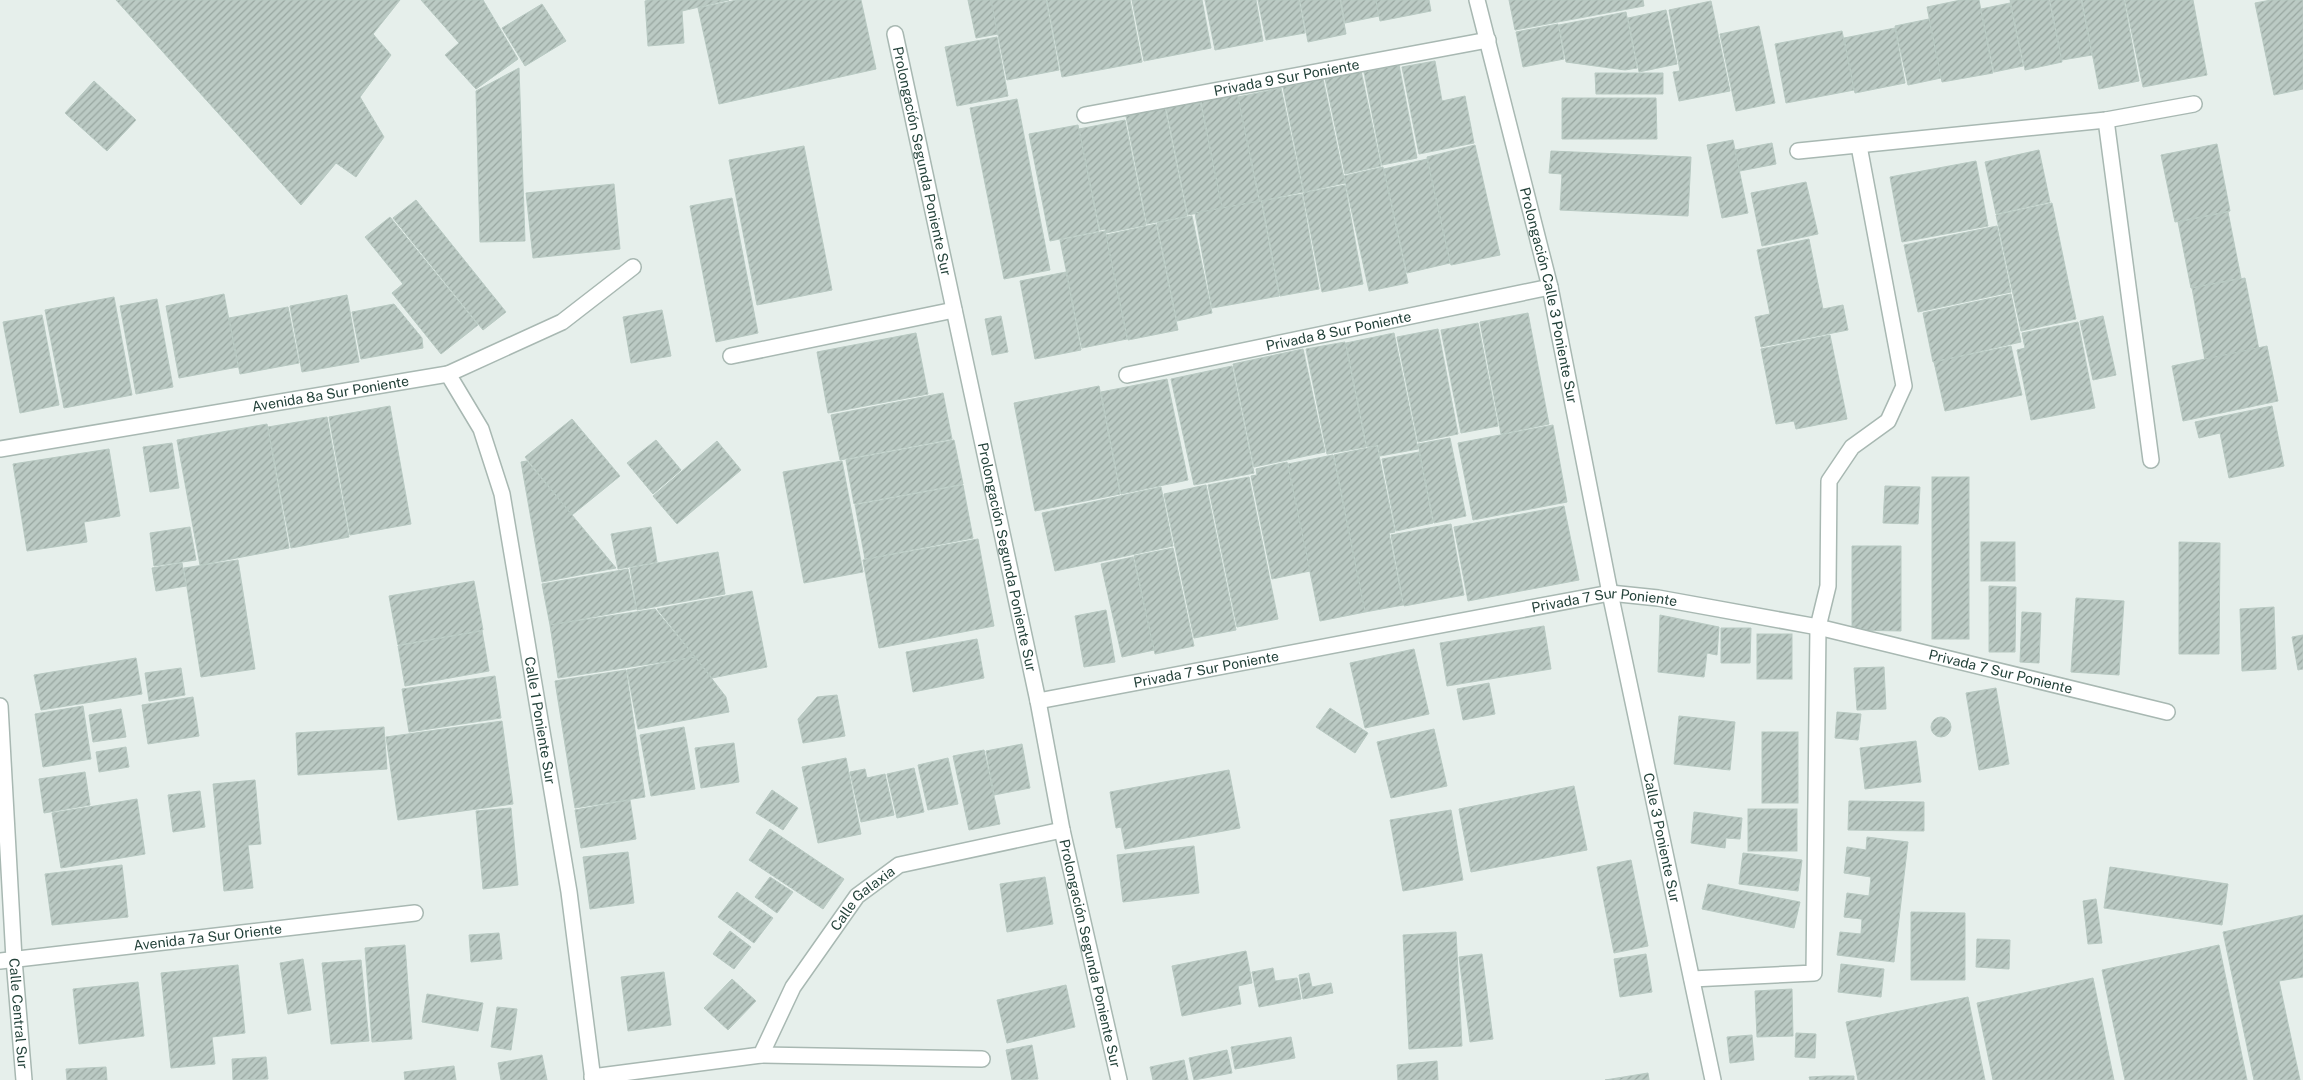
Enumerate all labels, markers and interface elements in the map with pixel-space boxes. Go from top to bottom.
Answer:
street label: Prolongación Segunda Poniente Sur [890,45,955,277]
street label: Privada 9 Sur Poniente [1212,56,1361,99]
street label: Prolongación Calle 3 Poniente Sur [1517,186,1581,405]
street label: Privada 8 Sur Poniente [1264,308,1413,354]
street label: Avenida 8a Sur Poniente [251,373,410,415]
street label: Prolongación Segunda Poniente Sur [975,441,1040,673]
street label: Privada 7 Sur Poniente [1530,585,1679,616]
street label: Privada 7 Sur Poniente [1927,646,2074,697]
street label: Privada 7 Sur Poniente [1132,648,1280,691]
street label: Calle 1 Poniente Sur [521,655,559,785]
street label: Calle 3 Poniente Sur [1640,771,1683,904]
street label: Prolongación Segunda Poniente Sur [1056,838,1124,1069]
street label: Calle Galaxia [827,863,898,934]
street label: Avenida 7a Sur Oriente [133,920,283,954]
street label: Calle Central Sur [6,957,31,1069]

